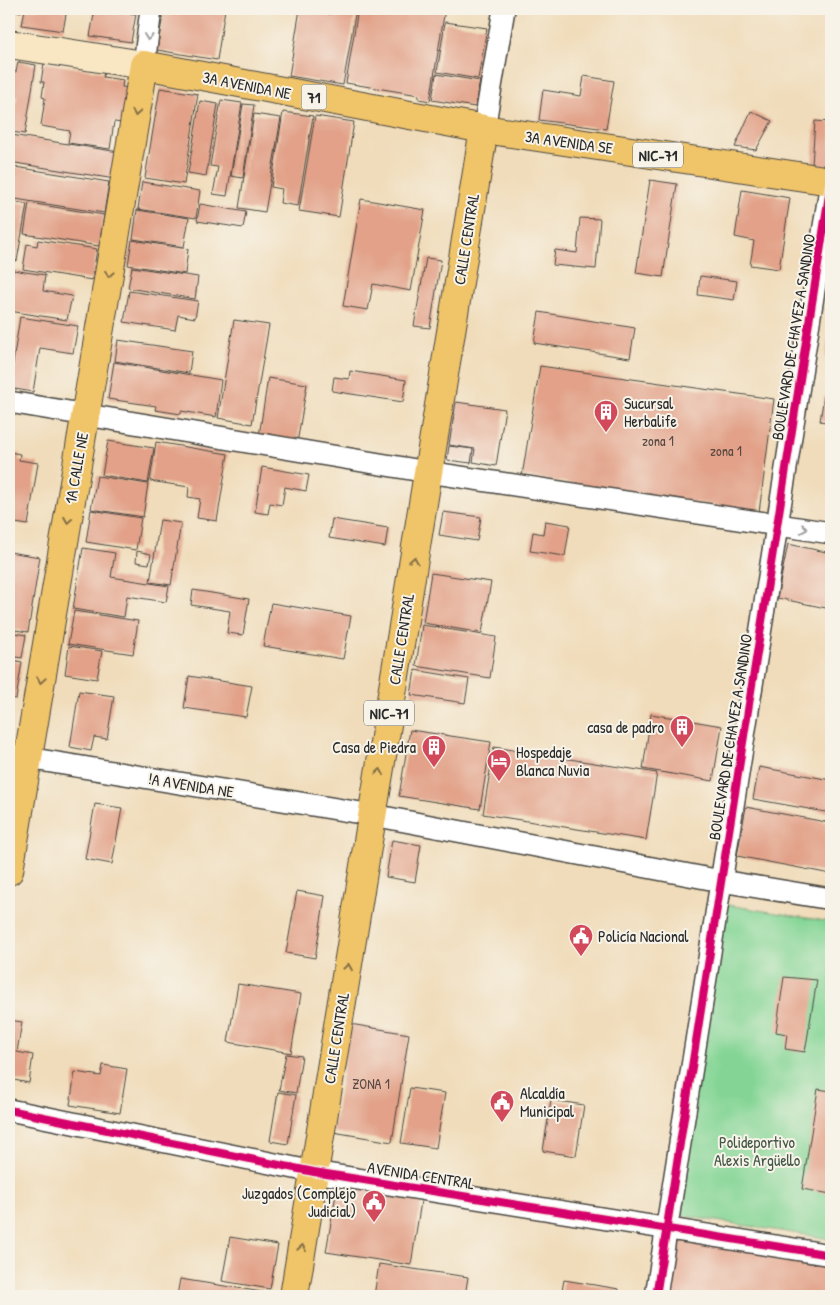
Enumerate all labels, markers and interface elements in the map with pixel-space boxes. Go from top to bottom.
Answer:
one-way arrow [143,33,154,41]
street label: 3A AVENIDA NE [201,66,293,104]
road number: 71 [302,84,326,110]
one-way arrow [132,109,142,118]
street label: 3A AVENIDA SE [524,125,614,159]
road number: NIC-71 [633,142,683,168]
street label: CALLE CENTRAL [448,192,484,286]
street label: BOULEVARD DE CHAVEZ A SANDINO [766,232,820,442]
one-way arrow [105,269,115,278]
place label: Sucursal Herbalife [624,392,677,432]
building icon: Sucursal Herbalife [593,399,619,433]
street label: 1A CALLE NE [59,431,93,505]
house number: zona 1 [642,431,674,450]
house number: zona 1 [710,441,742,460]
one-way arrow [63,516,73,525]
one-way arrow [800,523,809,533]
one-way arrow [408,555,419,563]
street label: CALLE CENTRAL [383,592,419,686]
street label: BOULEVARD DE CHAVEZ A SANDINO [703,632,757,842]
one-way arrow [36,676,46,685]
road number: NIC-71 [364,700,414,726]
building icon: casa de padro [669,714,695,748]
place label: casa de padro [587,716,665,738]
building icon: Casa de Piedra [421,734,447,768]
place label: Casa de Piedra [332,736,416,758]
place label: Hospedaje Blanca Nuvia [516,741,589,781]
hotel icon: Hospedaje Blanca Nuvia [486,748,512,782]
street label: !A AVENIDA NE [147,767,235,803]
one-way arrow [374,768,384,776]
public building icon: Policía Nacional [568,923,594,957]
place label: Policía Nacional [598,925,689,947]
one-way arrow [342,962,352,971]
street label: CALLE CENTRAL [318,991,354,1085]
house number: ZONA 1 [352,1074,390,1093]
place label: Alcaldía Municipal [520,1082,575,1122]
public building icon: Alcaldía Municipal [489,1089,515,1123]
park label: Polideportivo Alexis Argüello [714,1131,801,1171]
street label: AVENIDA CENTRAL [366,1156,476,1194]
place label: Juzgados (Complejo Judicial) [242,1182,357,1222]
public building icon: Juzgados (Complejo Judicial) [361,1189,387,1223]
one-way arrow [296,1244,307,1252]

